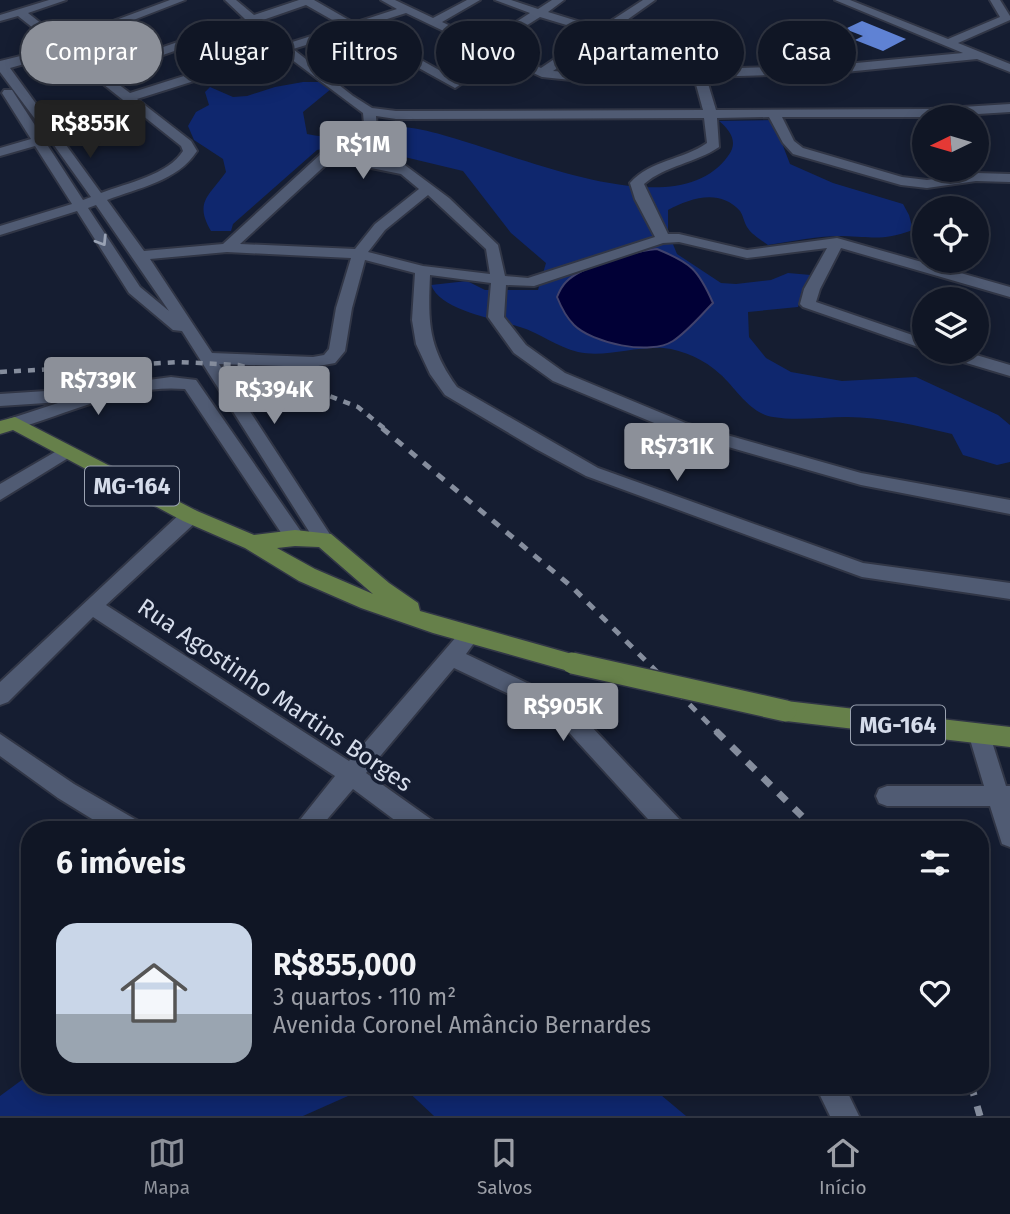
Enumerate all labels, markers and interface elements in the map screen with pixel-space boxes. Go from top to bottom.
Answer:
chip: Comprar [21,21,162,84]
chip: Alugar [176,21,293,84]
chip: Filtros [307,21,422,84]
chip: Novo [436,21,540,84]
chip: Apartamento [554,21,744,84]
chip: Casa [758,21,856,84]
pin: R$855K [33,100,147,160]
north arrow [912,105,989,182]
map controls [912,105,989,364]
text: R$855K [50,109,130,137]
pin: R$1M [322,122,404,181]
text: R$1M [336,130,390,158]
button: locate [912,196,989,273]
one-way arrow [94,233,107,246]
button: layers [912,287,989,364]
pin: R$739K [41,358,155,417]
text: R$739K [60,366,136,394]
pin: R$394K [217,366,331,426]
text: R$394K [235,375,313,403]
pin: R$731K [620,424,734,483]
text: R$731K [640,432,714,460]
road number: MG-164 [85,466,179,506]
street label: Rua Agostinho Martins Borges [133,593,417,797]
pin: R$905K [506,684,620,743]
text: R$905K [523,692,603,720]
road number: MG-164 [851,706,945,744]
icon: filters [916,844,954,882]
text: 6 imóveis [56,845,186,881]
text: R$855,000 [273,947,417,983]
icon: home [112,951,196,1035]
icon: heart [916,974,954,1012]
text: 3 quartos · 110 m² [273,983,456,1011]
text: Avenida Coronel Amâncio Bernardes [273,1011,651,1039]
tab: Mapa [143,1134,190,1199]
tab: Salvos [477,1134,532,1199]
tab: Início [819,1134,867,1199]

